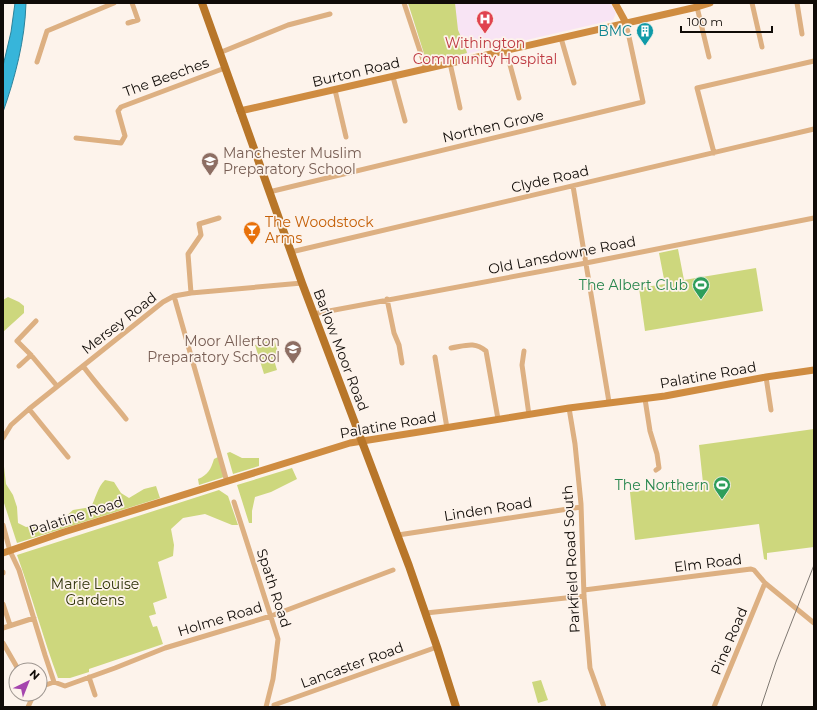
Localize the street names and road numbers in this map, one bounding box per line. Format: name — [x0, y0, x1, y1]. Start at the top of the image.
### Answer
street label: The Beeches — [121, 53, 211, 101]
street label: Burton Road — [310, 53, 402, 91]
street label: Northen Grove — [441, 106, 545, 146]
street label: Clyde Road — [509, 161, 591, 197]
street label: Old Lansdowne Road — [487, 232, 637, 278]
street label: Barlow Moor Road — [309, 286, 373, 414]
street label: Mersey Road — [78, 288, 160, 358]
street label: Palatine Road — [658, 358, 758, 392]
street label: Palatine Road — [338, 408, 438, 442]
street label: Parkfield Road South — [558, 485, 584, 633]
street label: Palatine Road — [27, 492, 125, 540]
street label: Linden Road — [443, 493, 533, 525]
street label: Spath Road — [253, 546, 295, 630]
street label: Elm Road — [673, 550, 743, 576]
street label: Holme Road — [176, 598, 264, 640]
street label: Pine Road — [707, 604, 751, 678]
street label: Lancaster Road — [298, 638, 406, 692]

